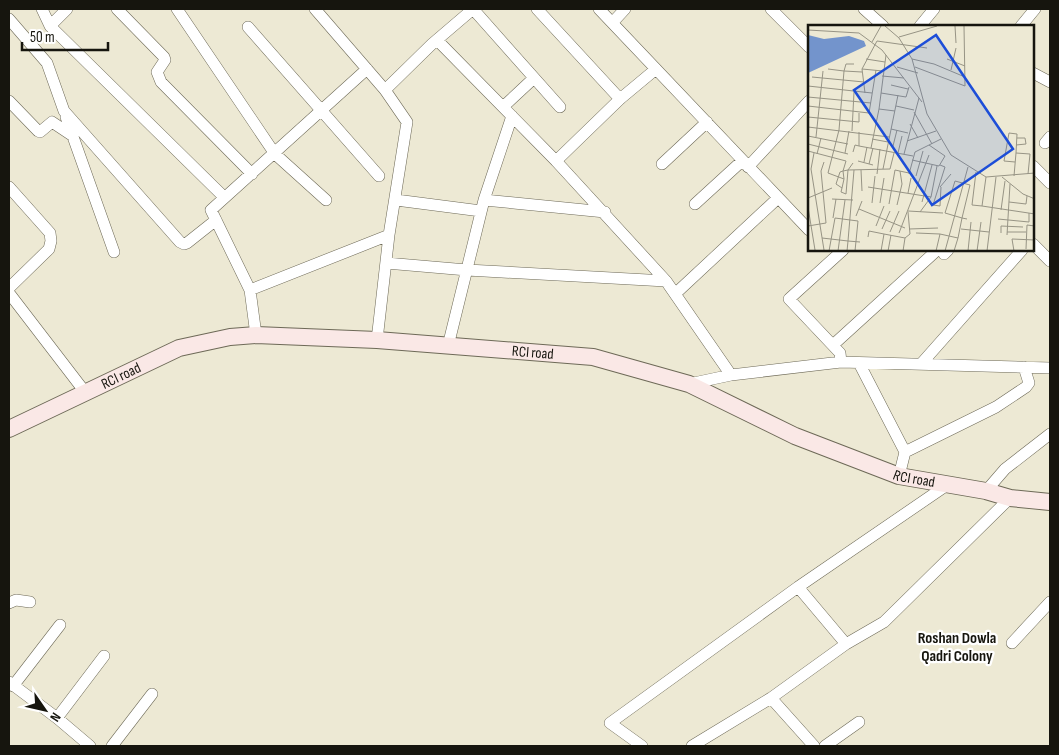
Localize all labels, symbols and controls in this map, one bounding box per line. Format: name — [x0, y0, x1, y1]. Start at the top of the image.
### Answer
scale bar — [22, 20, 109, 52]
inset map — [808, 25, 1034, 251]
text: 50 m — [30, 28, 55, 47]
street label: RCI road — [511, 342, 554, 364]
street label: RCI road — [98, 359, 144, 394]
street label: RCI road — [890, 466, 936, 492]
district label: Roshan Dowla Qadri Colony — [918, 629, 996, 666]
north arrow — [20, 685, 70, 735]
text: N — [46, 709, 65, 725]

